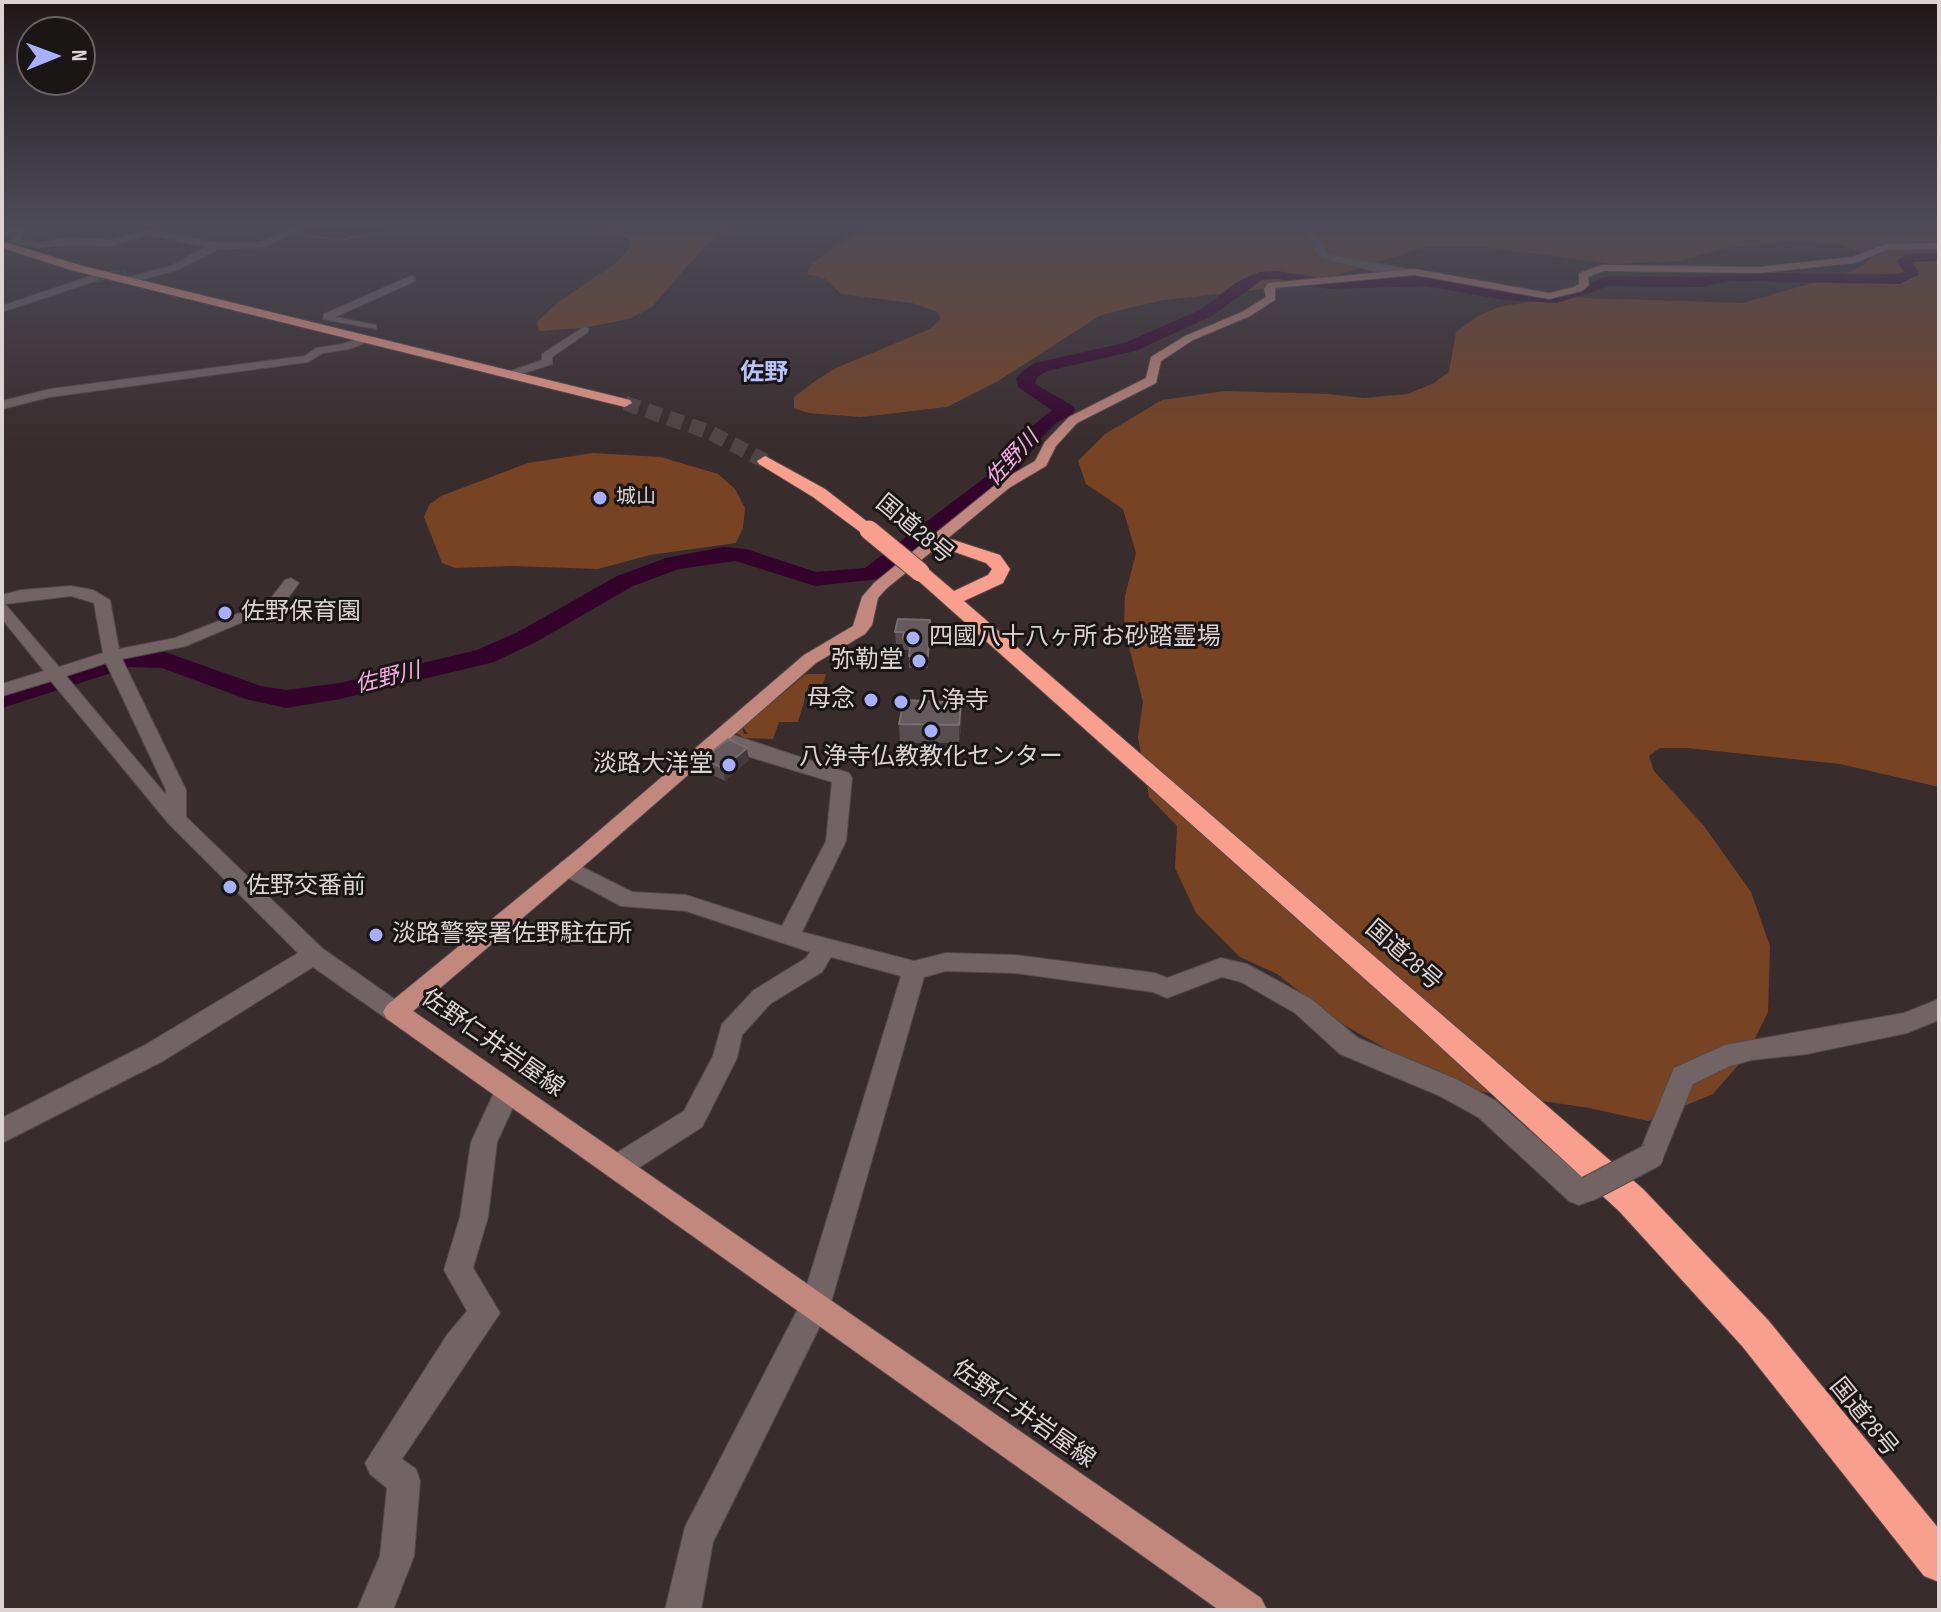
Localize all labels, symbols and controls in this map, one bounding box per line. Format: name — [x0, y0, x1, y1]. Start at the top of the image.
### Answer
north arrow — [16, 16, 96, 96]
text: N — [65, 49, 92, 62]
district label: 佐野 — [740, 360, 788, 388]
water label: 佐野川 — [981, 426, 1045, 492]
place label: 城山 — [616, 486, 656, 510]
marker: 城山 — [591, 489, 609, 507]
street label: 国道28号 — [869, 489, 959, 571]
place label: 佐野保育園 — [241, 599, 361, 627]
marker: 佐野保育園 — [216, 604, 234, 622]
place label: 四國八十八ヶ所 お砂踏霊場 — [929, 624, 1221, 652]
marker: 四國八十八ヶ所 お砂踏霊場 — [904, 629, 922, 647]
place label: 弥勒堂 — [831, 647, 903, 675]
marker: 弥勒堂 — [910, 652, 928, 670]
water label: 佐野川 — [353, 658, 423, 700]
place label: 母念 — [807, 686, 855, 714]
place label: 八浄寺 — [917, 688, 989, 716]
marker: 母念 — [862, 691, 880, 709]
marker: 八浄寺 — [892, 693, 910, 711]
marker: 八浄寺仏教教化センター — [922, 722, 940, 740]
place label: 八浄寺仏教教化センター — [799, 744, 1063, 772]
place label: 淡路大洋堂 — [593, 751, 713, 779]
marker: 淡路大洋堂 — [720, 756, 738, 774]
place label: 佐野交番前 — [246, 873, 366, 901]
marker: 佐野交番前 — [221, 878, 239, 896]
street label: 国道28号 — [1359, 915, 1447, 997]
place label: 淡路警察署佐野駐在所 — [392, 921, 632, 949]
marker: 淡路警察署佐野駐在所 — [367, 926, 385, 944]
street label: 佐野仁井岩屋線 — [415, 984, 569, 1104]
street label: 佐野仁井岩屋線 — [946, 1355, 1100, 1475]
street label: 国道28号 — [1823, 1373, 1903, 1463]

